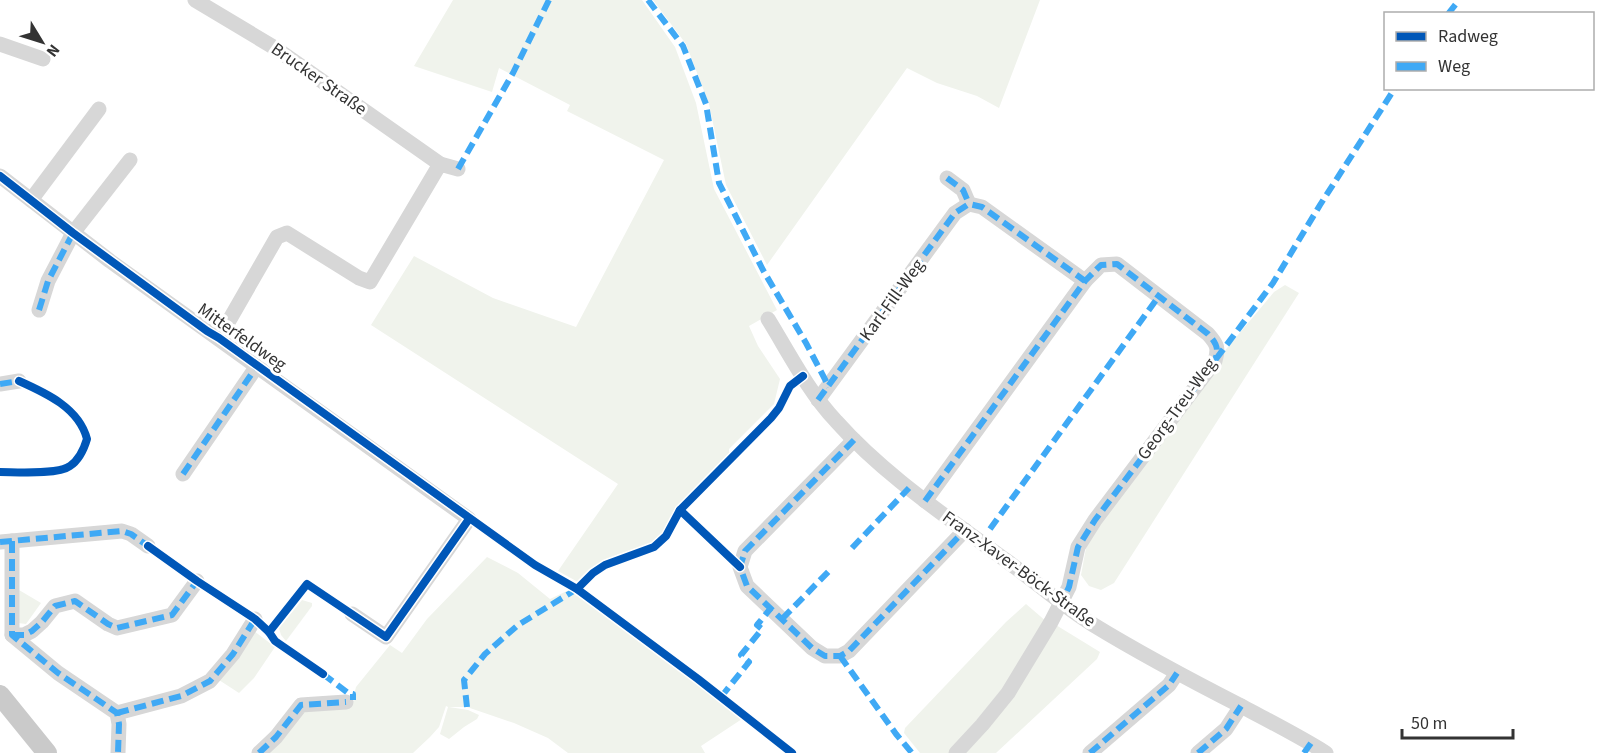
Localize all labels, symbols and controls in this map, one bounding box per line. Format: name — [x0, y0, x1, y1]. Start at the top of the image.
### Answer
north arrow — [12, 12, 72, 72]
legend — [1384, 12, 1594, 90]
text: Radweg — [1438, 24, 1498, 49]
street label: Brucker Straße — [266, 37, 372, 121]
text: N — [41, 40, 65, 62]
text: Weg — [1438, 54, 1470, 79]
street label: Karl-Fill-Weg — [854, 254, 930, 346]
street label: Mitterfeldweg — [192, 297, 292, 377]
street label: Georg-Treu-Weg — [1131, 353, 1223, 465]
street label: Franz-Xaver-Böck-Straße — [937, 505, 1101, 633]
scale bar — [1402, 702, 1513, 740]
text: 50 m — [1411, 711, 1447, 736]

